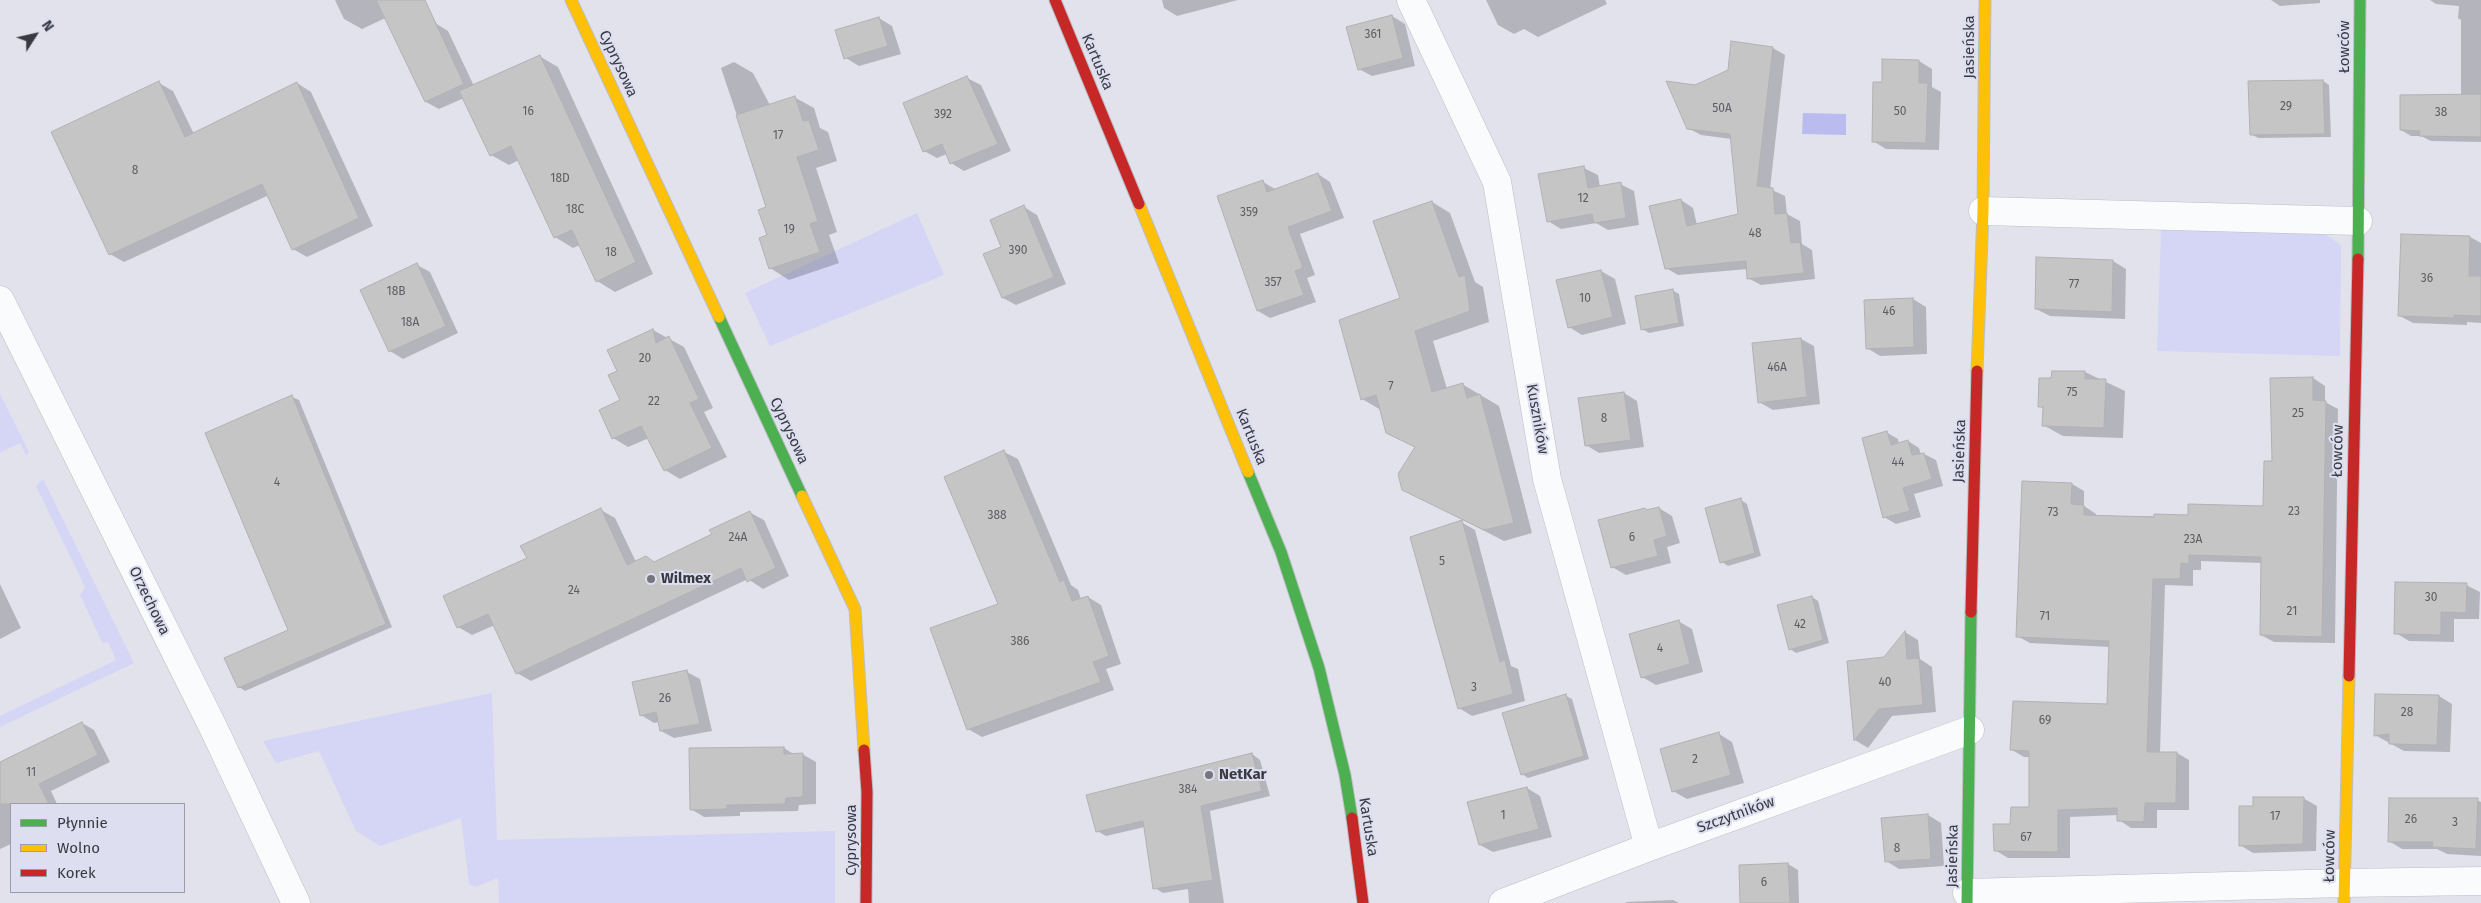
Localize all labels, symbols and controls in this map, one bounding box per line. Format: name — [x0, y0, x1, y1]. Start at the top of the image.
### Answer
north arrow — [10, 10, 60, 60]
street label: Jasieńska — [1961, 15, 1979, 79]
text: N — [38, 17, 57, 35]
street label: Łowców — [2336, 20, 2354, 74]
street label: Cyprysowa — [595, 28, 641, 100]
house number: 361 — [1365, 28, 1381, 42]
street label: Kartuska — [1077, 31, 1117, 93]
house number: 29 — [2280, 100, 2292, 114]
house number: 50A — [1712, 102, 1732, 116]
house number: 16 — [522, 105, 534, 119]
house number: 50 — [1894, 105, 1906, 119]
house number: 38 — [2435, 106, 2447, 120]
house number: 392 — [934, 108, 952, 122]
house number: 17 — [773, 129, 783, 143]
house number: 8 — [132, 164, 138, 178]
house number: 18D — [550, 172, 570, 186]
house number: 12 — [1577, 192, 1589, 206]
house number: 18C — [566, 203, 584, 217]
house number: 359 — [1240, 206, 1258, 220]
house number: 19 — [783, 223, 795, 237]
house number: 48 — [1749, 227, 1761, 241]
house number: 390 — [1009, 244, 1027, 258]
house number: 18 — [605, 246, 617, 260]
house number: 36 — [2421, 272, 2433, 286]
house number: 357 — [1264, 276, 1282, 290]
house number: 77 — [2069, 278, 2079, 292]
house number: 18B — [386, 285, 406, 299]
house number: 10 — [1579, 292, 1591, 306]
house number: 46 — [1883, 305, 1895, 319]
house number: 18A — [401, 316, 419, 330]
house number: 20 — [639, 352, 651, 366]
house number: 46A — [1767, 361, 1787, 375]
house number: 7 — [1388, 380, 1394, 394]
street label: Kuszników — [1522, 382, 1552, 456]
house number: 75 — [2066, 386, 2078, 400]
house number: 22 — [648, 395, 660, 409]
street label: Cyprysowa — [766, 395, 812, 467]
street label: Kartuska — [1232, 406, 1270, 468]
house number: 25 — [2292, 407, 2304, 421]
house number: 8 — [1601, 412, 1607, 426]
street label: Jasieńska — [1950, 419, 1970, 483]
street label: Łowców — [2329, 424, 2347, 478]
house number: 44 — [1892, 456, 1904, 470]
house number: 4 — [274, 476, 280, 490]
house number: 23 — [2288, 505, 2300, 519]
house number: 73 — [2047, 506, 2059, 520]
house number: 388 — [987, 509, 1007, 523]
house number: 24A — [729, 531, 747, 545]
house number: 6 — [1629, 531, 1635, 545]
house number: 23A — [2184, 533, 2202, 547]
house number: 5 — [1439, 555, 1445, 569]
street label: Orzechowa — [125, 564, 173, 638]
place label: Wilmex — [661, 570, 711, 588]
marker: Wilmex — [645, 573, 657, 585]
house number: 24 — [568, 584, 580, 598]
house number: 30 — [2425, 591, 2437, 605]
house number: 21 — [2287, 605, 2297, 619]
house number: 71 — [2040, 610, 2050, 624]
house number: 42 — [1794, 618, 1806, 632]
house number: 386 — [1011, 635, 1029, 649]
house number: 4 — [1657, 642, 1663, 656]
house number: 40 — [1878, 676, 1892, 690]
house number: 3 — [1471, 681, 1477, 695]
house number: 26 — [659, 692, 671, 706]
house number: 28 — [2401, 706, 2413, 720]
house number: 69 — [2039, 714, 2051, 728]
house number: 2 — [1692, 753, 1698, 767]
house number: 11 — [26, 766, 36, 780]
place label: NetKar — [1219, 766, 1267, 784]
marker: NetKar — [1203, 769, 1215, 781]
house number: 384 — [1179, 783, 1197, 797]
street label: Szczytników — [1695, 793, 1777, 837]
street label: Kartuska — [1354, 796, 1382, 858]
legend — [10, 803, 185, 893]
street label: Cyprysowa — [843, 804, 861, 876]
house number: 1 — [1500, 809, 1506, 823]
house number: 17 — [2270, 810, 2280, 824]
house number: 26 — [2405, 813, 2417, 827]
text: Płynnie — [57, 814, 108, 832]
house number: 3 — [2452, 816, 2458, 830]
street label: Jasieńska — [1943, 824, 1963, 888]
street label: Łowców — [2321, 829, 2339, 883]
house number: 67 — [2020, 831, 2032, 845]
text: Wolno — [57, 839, 100, 857]
house number: 8 — [1894, 842, 1900, 856]
text: Korek — [57, 864, 96, 882]
house number: 6 — [1761, 876, 1767, 890]

